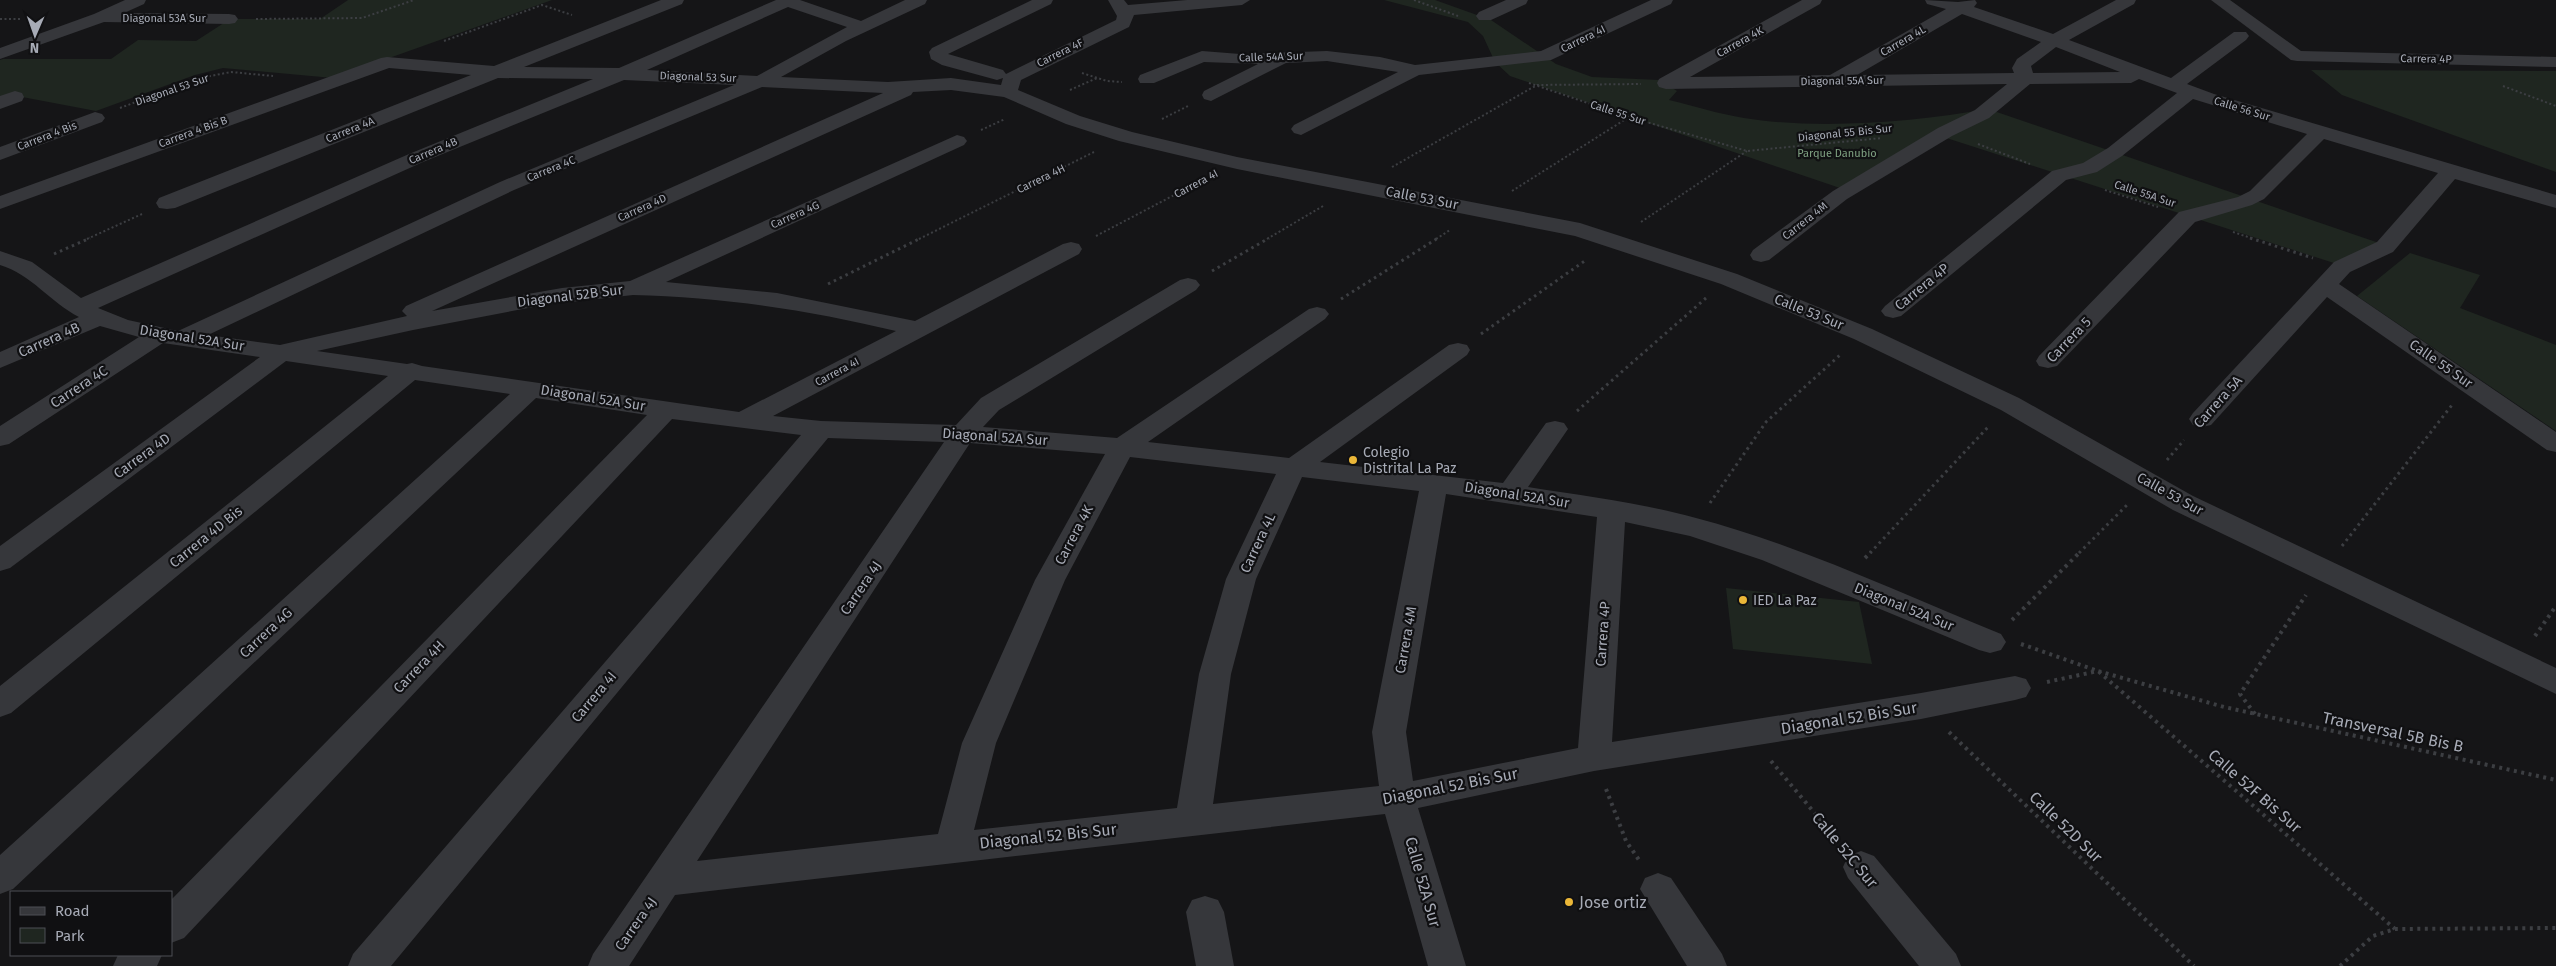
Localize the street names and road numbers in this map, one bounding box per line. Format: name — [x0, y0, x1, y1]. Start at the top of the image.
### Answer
street label: Diagonal 53A Sur — [122, 12, 206, 25]
street label: Carrera 4I — [1559, 23, 1607, 55]
street label: Carrera 4L — [1878, 23, 1928, 59]
street label: Carrera 4K — [1714, 24, 1766, 60]
street label: Carrera 4F — [1035, 36, 1086, 70]
street label: Calle 54A Sur — [1239, 49, 1304, 65]
street label: Carrera 4P — [2400, 52, 2452, 66]
street label: Diagonal 53 Sur — [659, 69, 737, 85]
street label: Diagonal 53 Sur — [133, 71, 211, 109]
street label: Diagonal 55A Sur — [1800, 74, 1885, 88]
street label: Calle 56 Sur — [2212, 94, 2272, 124]
street label: Calle 55 Sur — [1589, 98, 1648, 128]
street label: Carrera 4 Bis B — [157, 113, 229, 150]
street label: Carrera 4A — [324, 114, 377, 146]
street label: Carrera 4 Bis — [15, 119, 79, 153]
street label: Diagonal 55 Bis Sur — [1797, 121, 1894, 144]
street label: Carrera 4B — [407, 135, 460, 167]
street label: Carrera 4C — [525, 153, 577, 185]
street label: Carrera 4H — [1015, 162, 1067, 196]
street label: Carrera 4I — [1172, 167, 1220, 201]
street label: Calle 55A Sur — [2113, 178, 2178, 210]
street label: Calle 53 Sur — [1384, 183, 1460, 213]
street label: Carrera 4D — [616, 192, 668, 224]
street label: Carrera 4G — [769, 199, 821, 231]
street label: Carrera 4M — [1780, 199, 1830, 243]
street label: Carrera 4P — [1891, 260, 1953, 314]
street label: Diagonal 52B Sur — [516, 281, 624, 311]
street label: Calle 53 Sur — [1772, 290, 1847, 334]
street label: Carrera 5 — [2043, 314, 2095, 366]
street label: Carrera 4B — [16, 319, 82, 361]
street label: Diagonal 52A Sur — [138, 321, 246, 355]
street label: Calle 55 Sur — [2406, 336, 2476, 392]
street label: Carrera 4I — [813, 355, 861, 389]
street label: Carrera 4C — [47, 362, 111, 412]
street label: Carrera 5A — [2190, 372, 2246, 432]
street label: Diagonal 52A Sur — [539, 381, 647, 415]
street label: Diagonal 52A Sur — [942, 425, 1049, 449]
street label: Carrera 4D — [110, 430, 174, 482]
street label: Calle 53 Sur — [2134, 469, 2207, 520]
street label: Diagonal 52A Sur — [1463, 478, 1571, 512]
street label: Carrera 4D Bis — [166, 502, 246, 572]
street label: Carrera 4K — [1051, 502, 1097, 568]
street label: Carrera 4L — [1237, 510, 1279, 576]
street label: Carrera 4J — [837, 558, 885, 618]
street label: Diagonal 52A Sur — [1852, 579, 1957, 635]
street label: Carrera 4P — [1592, 601, 1614, 667]
street label: Carrera 4G — [236, 604, 296, 662]
street label: Carrera 4M — [1392, 605, 1420, 675]
street label: Carrera 4H — [390, 637, 448, 697]
street label: Carrera 4I — [568, 668, 620, 726]
street label: Diagonal 52 Bis Sur — [1779, 698, 1919, 738]
street label: Transversal 5B Bis B — [2321, 708, 2465, 756]
street label: Calle 52F Bis Sur — [2204, 745, 2306, 837]
street label: Diagonal 52 Bis Sur — [1381, 763, 1520, 808]
street label: Calle 52D Sur — [2026, 787, 2107, 867]
street label: Calle 52C Sur — [1808, 808, 1883, 892]
street label: Diagonal 52 Bis Sur — [979, 819, 1118, 853]
street label: Calle 52A Sur — [1401, 835, 1445, 930]
street label: Carrera 4J — [611, 894, 661, 954]

